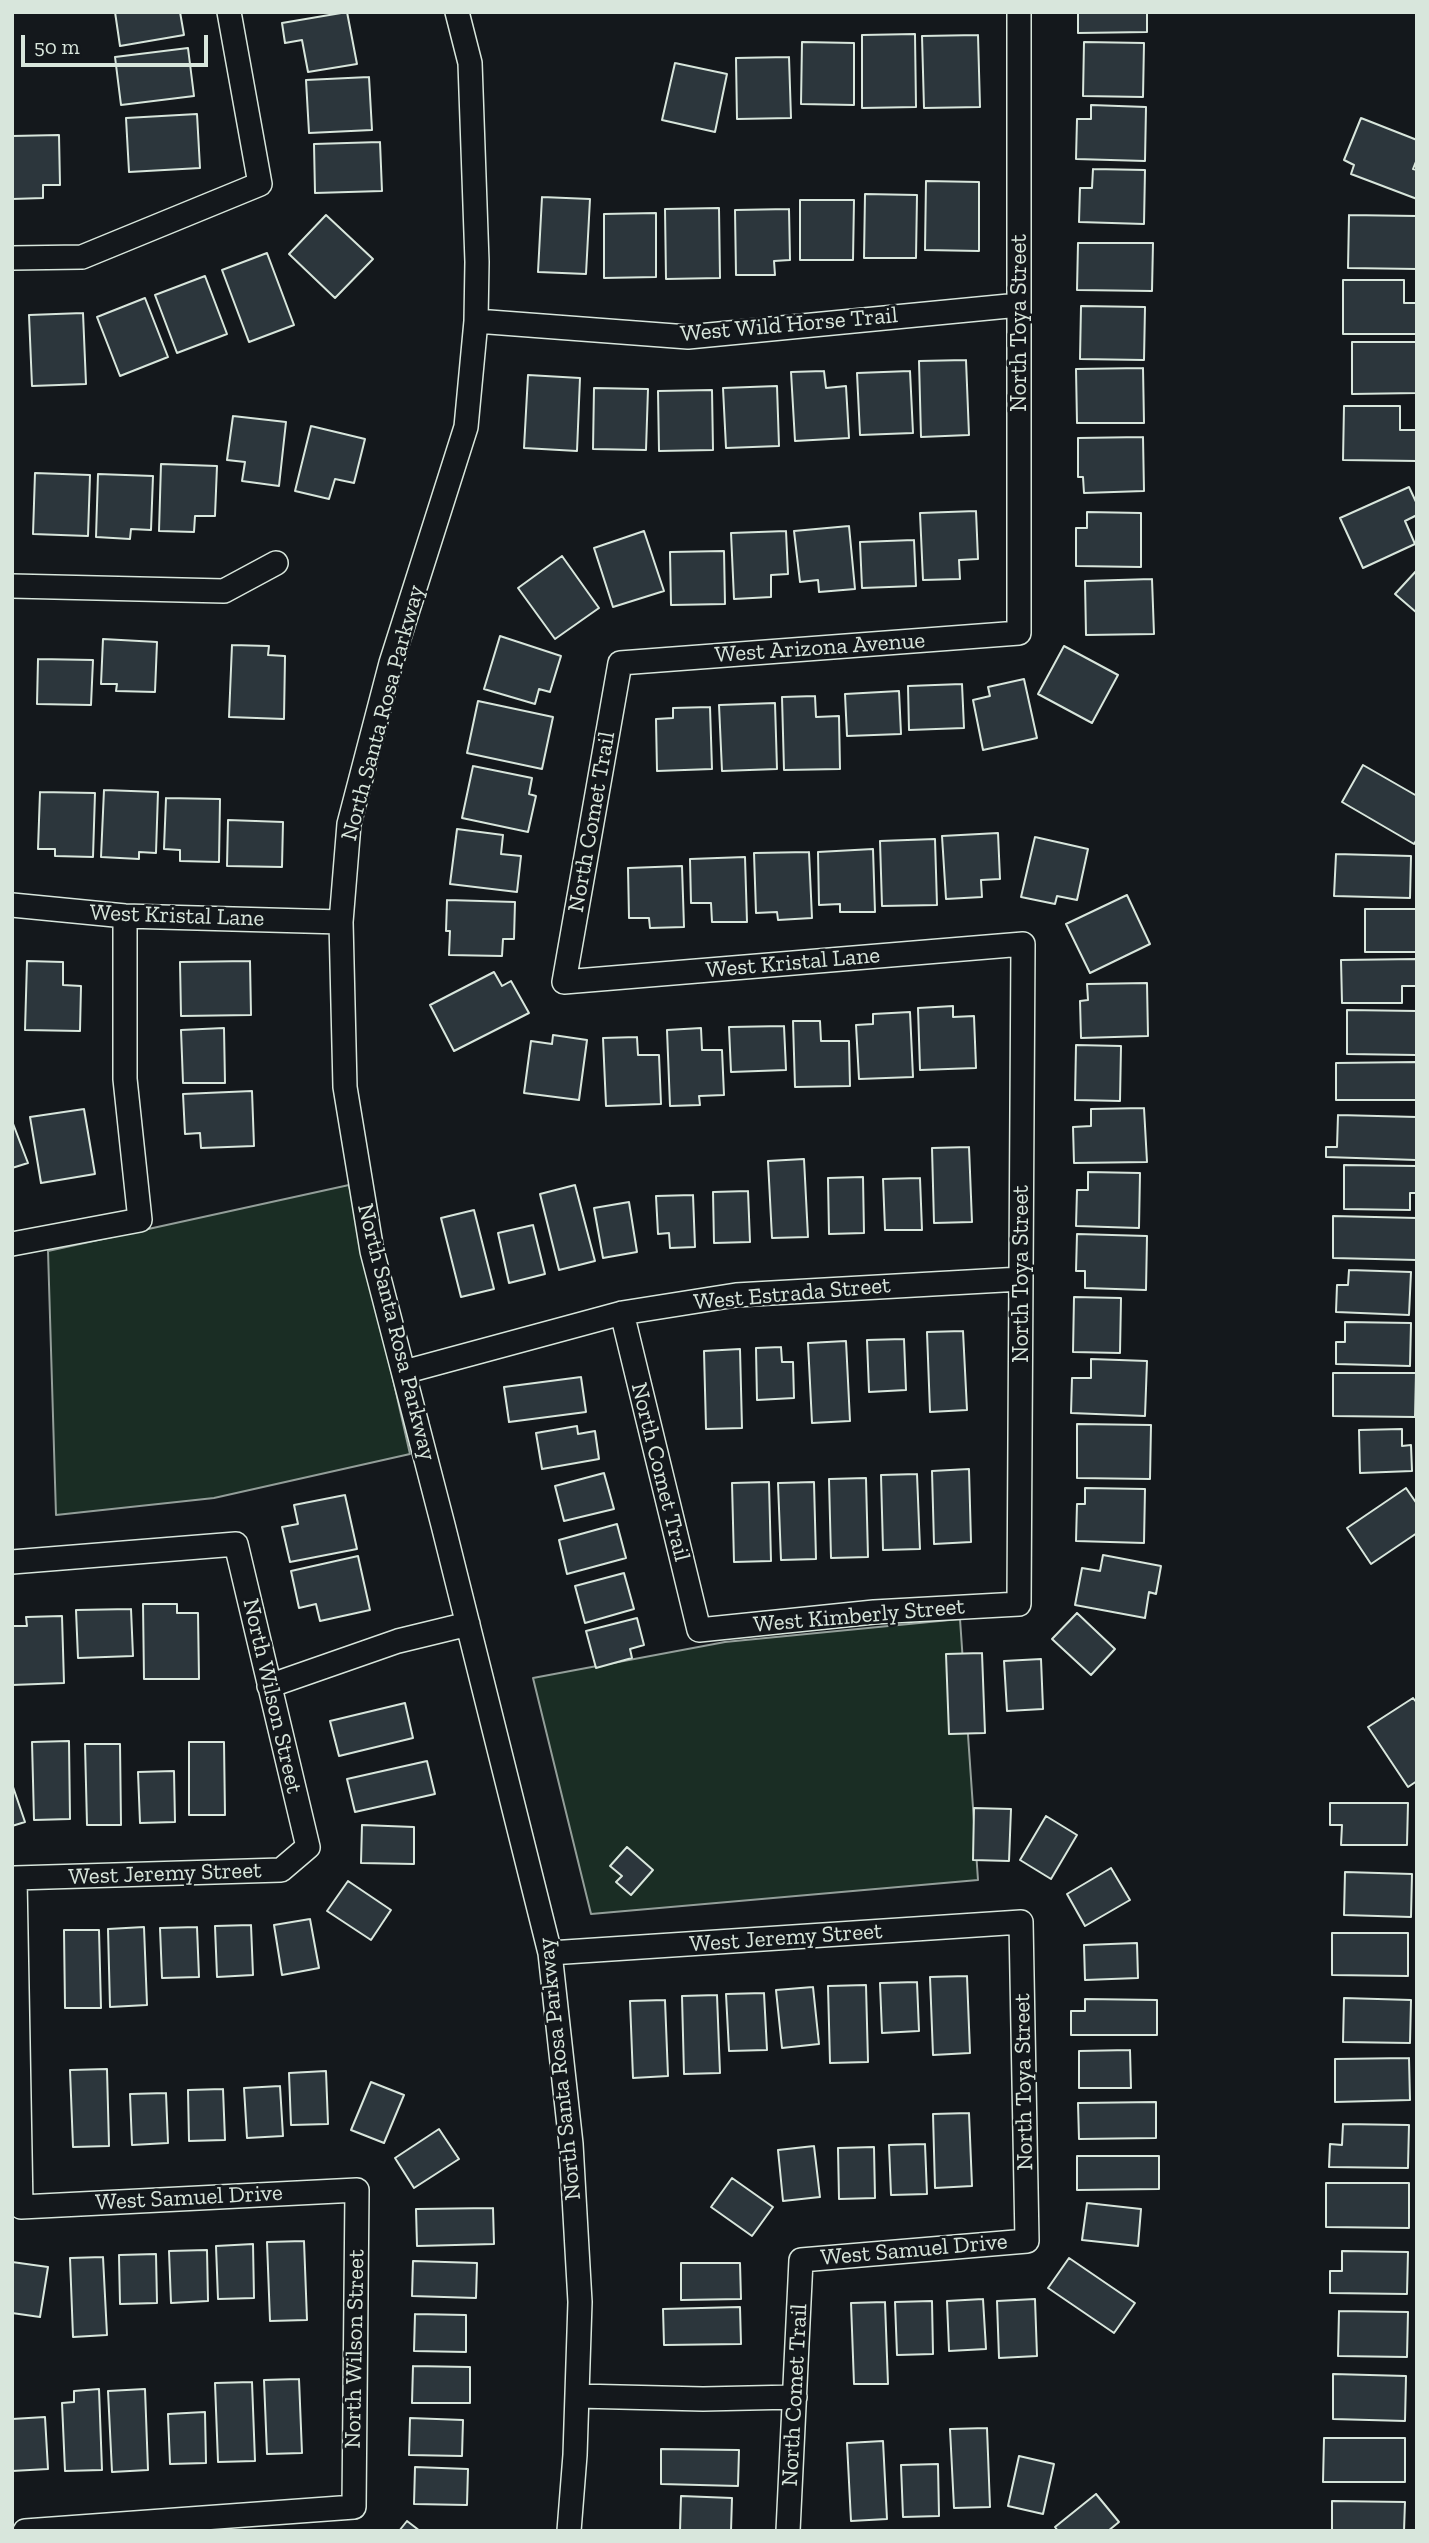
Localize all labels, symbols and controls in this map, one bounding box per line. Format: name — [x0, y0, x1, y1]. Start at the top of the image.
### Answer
scale bar — [24, 21, 212, 65]
text: 50 m — [34, 34, 80, 59]
street label: North Toya Street — [1005, 234, 1033, 412]
street label: West Wild Horse Trail — [679, 302, 899, 348]
street label: North Santa Rosa Parkway — [336, 582, 430, 844]
street label: West Arizona Avenue — [714, 627, 926, 669]
street label: North Comet Trail — [563, 730, 621, 914]
street label: West Kristal Lane — [89, 899, 265, 933]
street label: West Kristal Lane — [705, 942, 881, 984]
street label: North Toya Street — [1007, 1185, 1035, 1363]
street label: North Santa Rosa Parkway — [351, 1201, 441, 1463]
street label: West Estrada Street — [692, 1272, 892, 1316]
street label: North Comet Trail — [624, 1380, 696, 1564]
street label: West Kimberly Street — [752, 1593, 966, 1639]
street label: North Wilson Street — [236, 1596, 308, 1796]
street label: West Jeremy Street — [68, 1857, 262, 1891]
street label: West Jeremy Street — [689, 1917, 883, 1959]
street label: North Santa Rosa Parkway — [532, 1936, 588, 2202]
street label: North Toya Street — [1009, 1993, 1039, 2171]
street label: West Samuel Drive — [95, 2179, 283, 2217]
street label: West Samuel Drive — [819, 2228, 1009, 2272]
street label: North Wilson Street — [339, 2249, 371, 2449]
street label: North Comet Trail — [776, 2303, 814, 2487]

